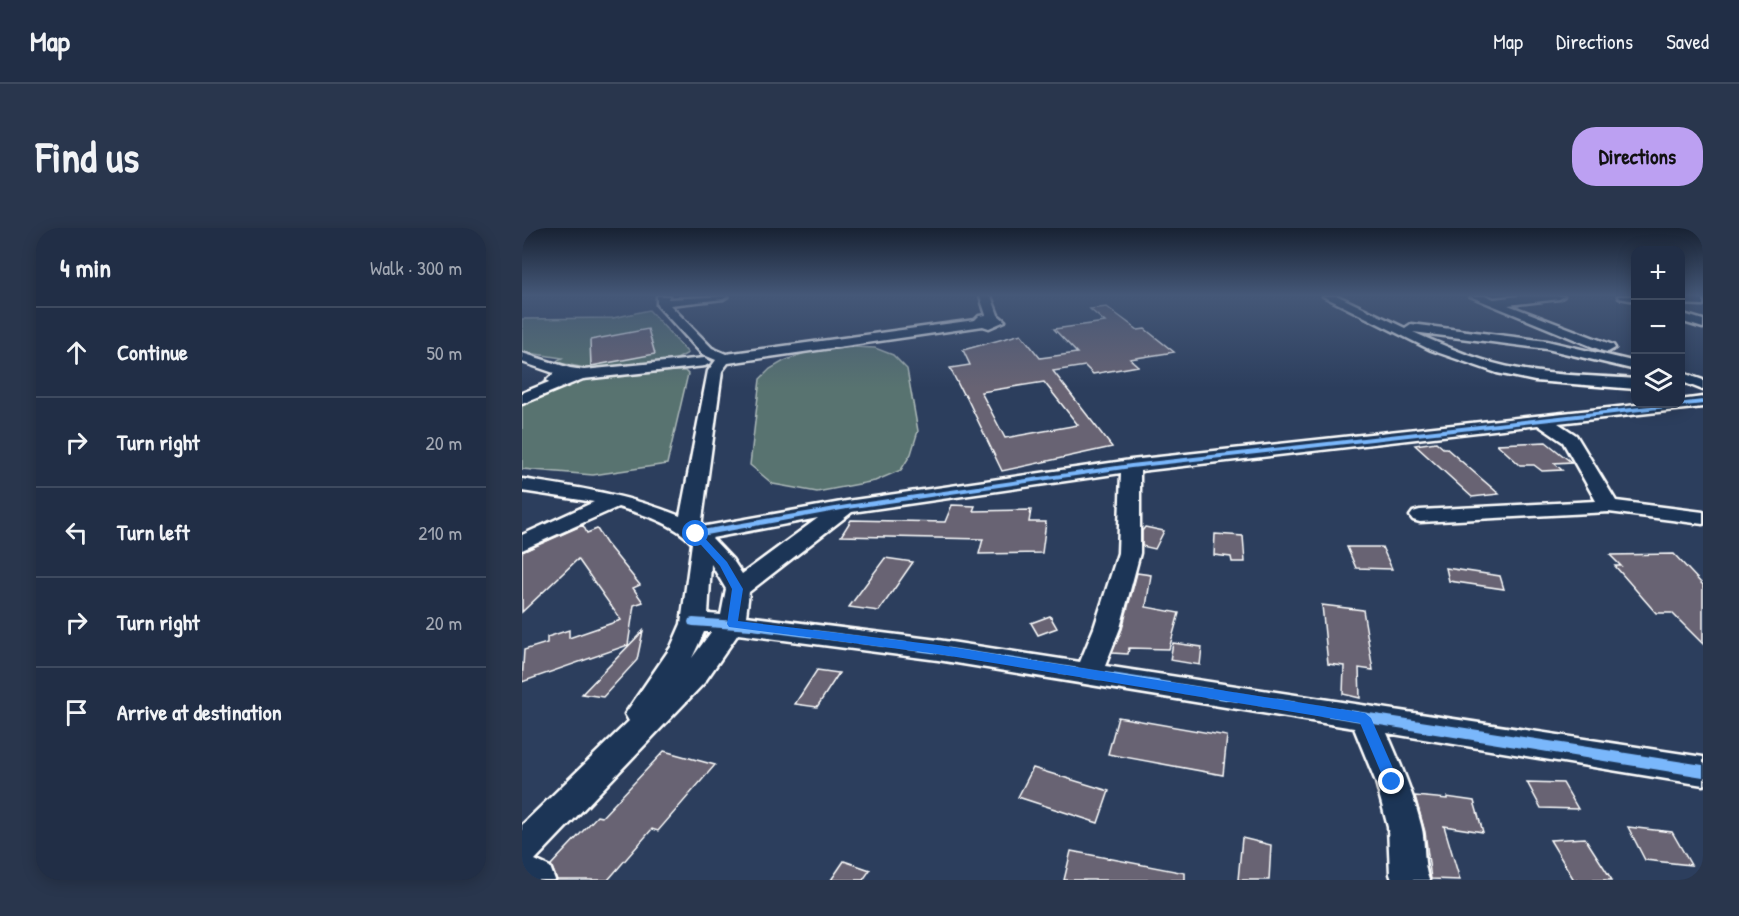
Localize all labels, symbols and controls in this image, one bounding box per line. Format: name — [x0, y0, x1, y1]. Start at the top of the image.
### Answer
text: Map — [30, 22, 70, 60]
text: Map — [1493, 27, 1523, 56]
text: Directions — [1556, 27, 1633, 56]
text: Saved — [1666, 27, 1709, 56]
button: Directions — [1572, 127, 1703, 186]
text: Find us — [36, 128, 139, 185]
map controls — [1631, 246, 1685, 408]
button: + — [1631, 246, 1685, 300]
text: 4 min — [60, 250, 111, 285]
text: Walk · 300 m — [370, 254, 462, 281]
button: − — [1631, 300, 1685, 354]
icon: ahead — [60, 336, 93, 369]
text: Continue — [117, 337, 188, 367]
text: 50 m — [426, 339, 462, 366]
button: layers — [1631, 354, 1685, 408]
icon: right — [60, 426, 93, 459]
text: Turn right — [117, 427, 200, 457]
text: 20 m — [425, 429, 462, 456]
icon: left — [60, 516, 93, 549]
text: Turn left — [117, 517, 190, 547]
text: 210 m — [418, 519, 462, 546]
route start — [682, 520, 708, 546]
icon: right — [60, 606, 93, 639]
text: Turn right — [117, 607, 200, 637]
text: 20 m — [425, 609, 462, 636]
icon: arrive — [60, 696, 93, 729]
text: Arrive at destination — [117, 697, 282, 727]
route end — [1378, 768, 1404, 794]

